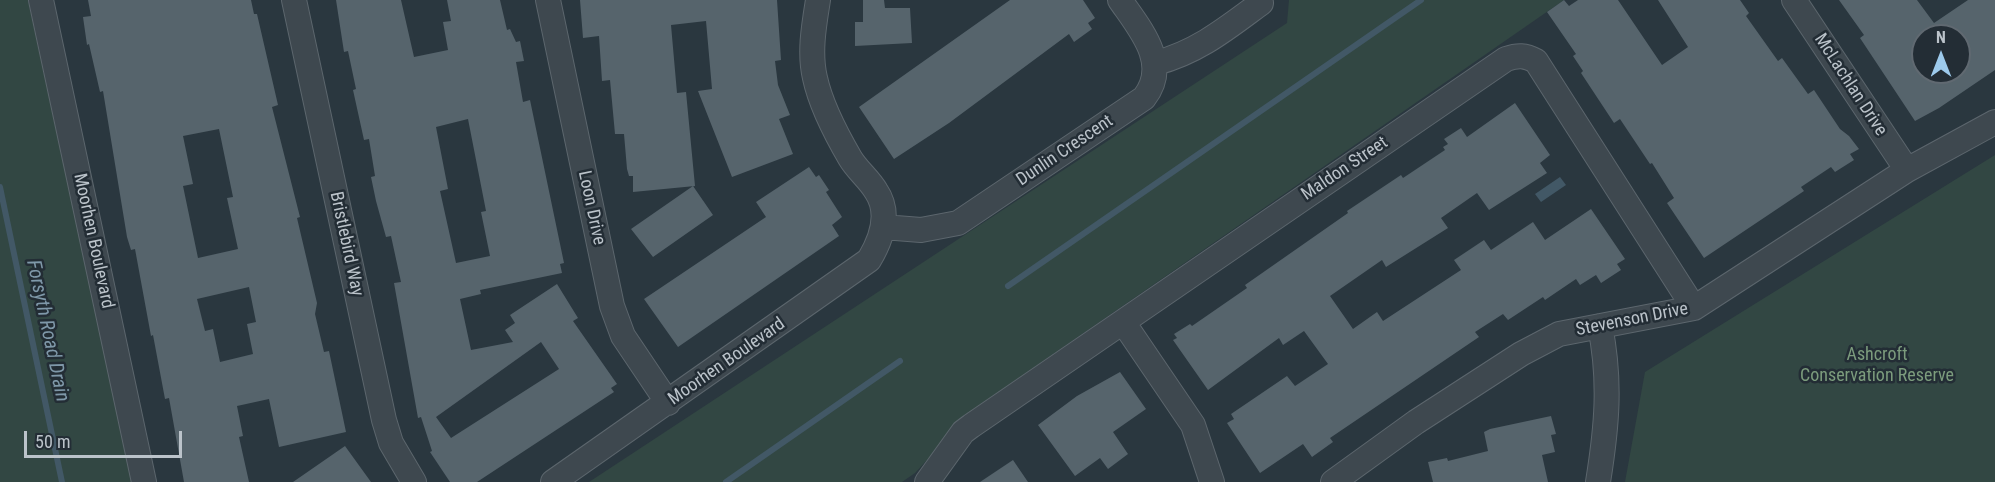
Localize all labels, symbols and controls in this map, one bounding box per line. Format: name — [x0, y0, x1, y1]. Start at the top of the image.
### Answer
north arrow — [1911, 24, 1971, 84]
text: N — [1936, 28, 1946, 47]
street label: McLachlan Drive — [1809, 30, 1891, 140]
street label: Dunlin Crescent — [1013, 111, 1117, 191]
street label: Maldon Street — [1298, 132, 1392, 206]
street label: Loon Drive — [573, 169, 609, 247]
street label: Moorhen Boulevard — [68, 171, 118, 311]
street label: Bristlebird Way — [324, 190, 368, 298]
water label: Forsyth Road Drain — [20, 258, 74, 404]
street label: Stevenson Drive — [1574, 299, 1690, 341]
street label: Moorhen Boulevard — [664, 314, 790, 410]
park label: Ashcroft Conservation Reserve — [1800, 344, 1954, 386]
scale bar — [27, 419, 184, 457]
text: 50 m — [35, 431, 70, 452]

